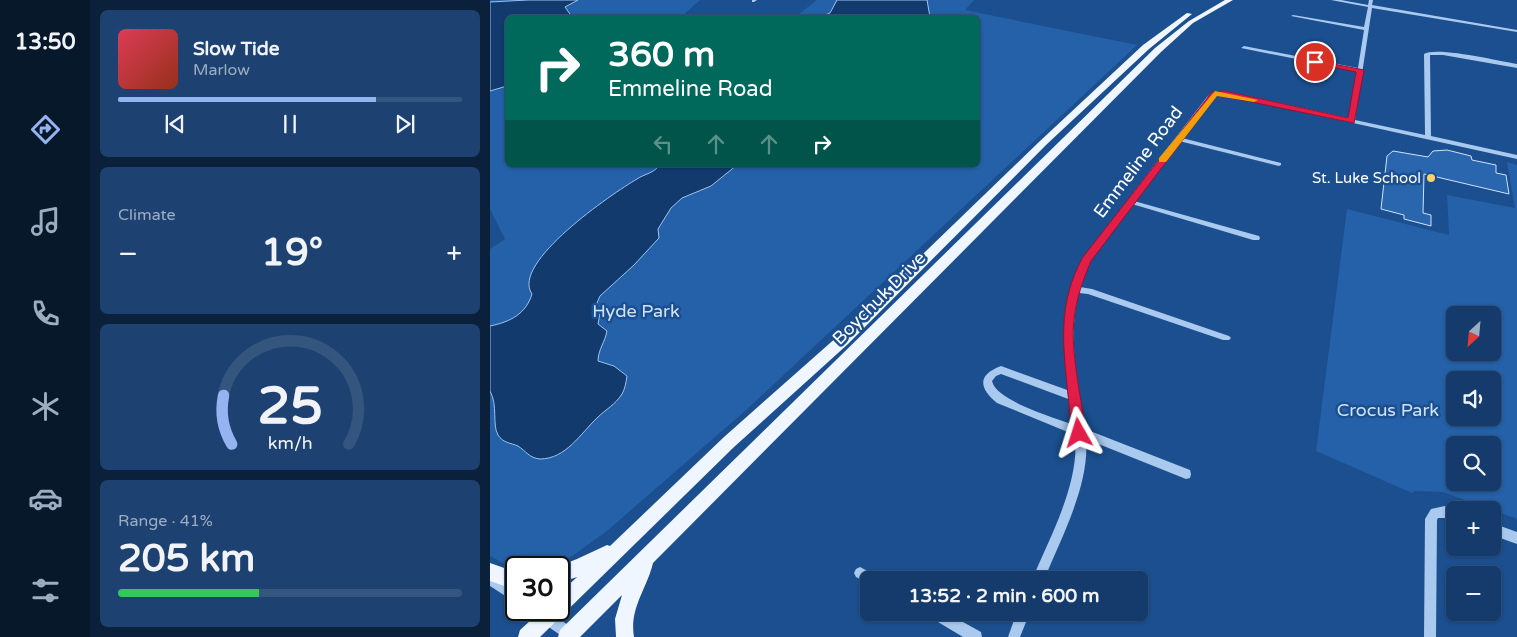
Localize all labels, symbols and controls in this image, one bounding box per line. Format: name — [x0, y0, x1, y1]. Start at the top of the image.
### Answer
text: 13:50 — [15, 29, 75, 55]
text: 360 m — [608, 34, 715, 76]
icon: right — [525, 35, 590, 100]
text: Slow Tide — [193, 38, 280, 60]
pin — [1294, 41, 1336, 83]
icon: arrive — [1301, 48, 1329, 76]
text: Marlow — [193, 60, 250, 80]
text: Emmeline Road — [608, 76, 773, 102]
street label: Emmeline Road — [1089, 102, 1187, 222]
icon: previous — [161, 110, 189, 138]
icon: pause — [276, 110, 304, 138]
icon: next — [391, 110, 419, 138]
icon: directions — [28, 112, 63, 147]
icon: left — [649, 130, 677, 158]
icon: ahead — [702, 130, 730, 158]
icon: ahead — [755, 130, 783, 158]
icon: right — [808, 130, 836, 158]
place label: St. Luke School — [1312, 169, 1421, 187]
marker: St. Luke School — [1425, 172, 1437, 184]
icon: music — [28, 204, 63, 239]
text: Climate — [118, 205, 176, 225]
text: 19° — [261, 230, 323, 276]
text: − — [118, 237, 138, 271]
text: + — [446, 237, 462, 271]
street label: Boychuk Drive — [828, 247, 930, 349]
icon: phone — [28, 296, 63, 331]
park label: Hyde Park — [592, 300, 680, 322]
north arrow — [1446, 306, 1501, 361]
map controls — [1446, 306, 1501, 621]
button: sound — [1446, 371, 1501, 426]
text: 25 — [257, 375, 323, 438]
icon: climate — [28, 389, 63, 424]
park label: Crocus Park — [1337, 399, 1439, 421]
position arrow — [1052, 406, 1104, 458]
text: km/h — [268, 433, 312, 454]
button: search — [1446, 436, 1501, 491]
icon: car — [28, 481, 63, 516]
button: + — [1446, 501, 1501, 556]
text: Range · 41% — [118, 511, 213, 531]
text: 205 km — [118, 536, 255, 582]
speed limit sign: 30 — [505, 556, 570, 621]
button: − — [1446, 566, 1501, 621]
icon: filters — [28, 573, 63, 608]
text: 13:52 · 2 min · 600 m — [908, 585, 1100, 607]

